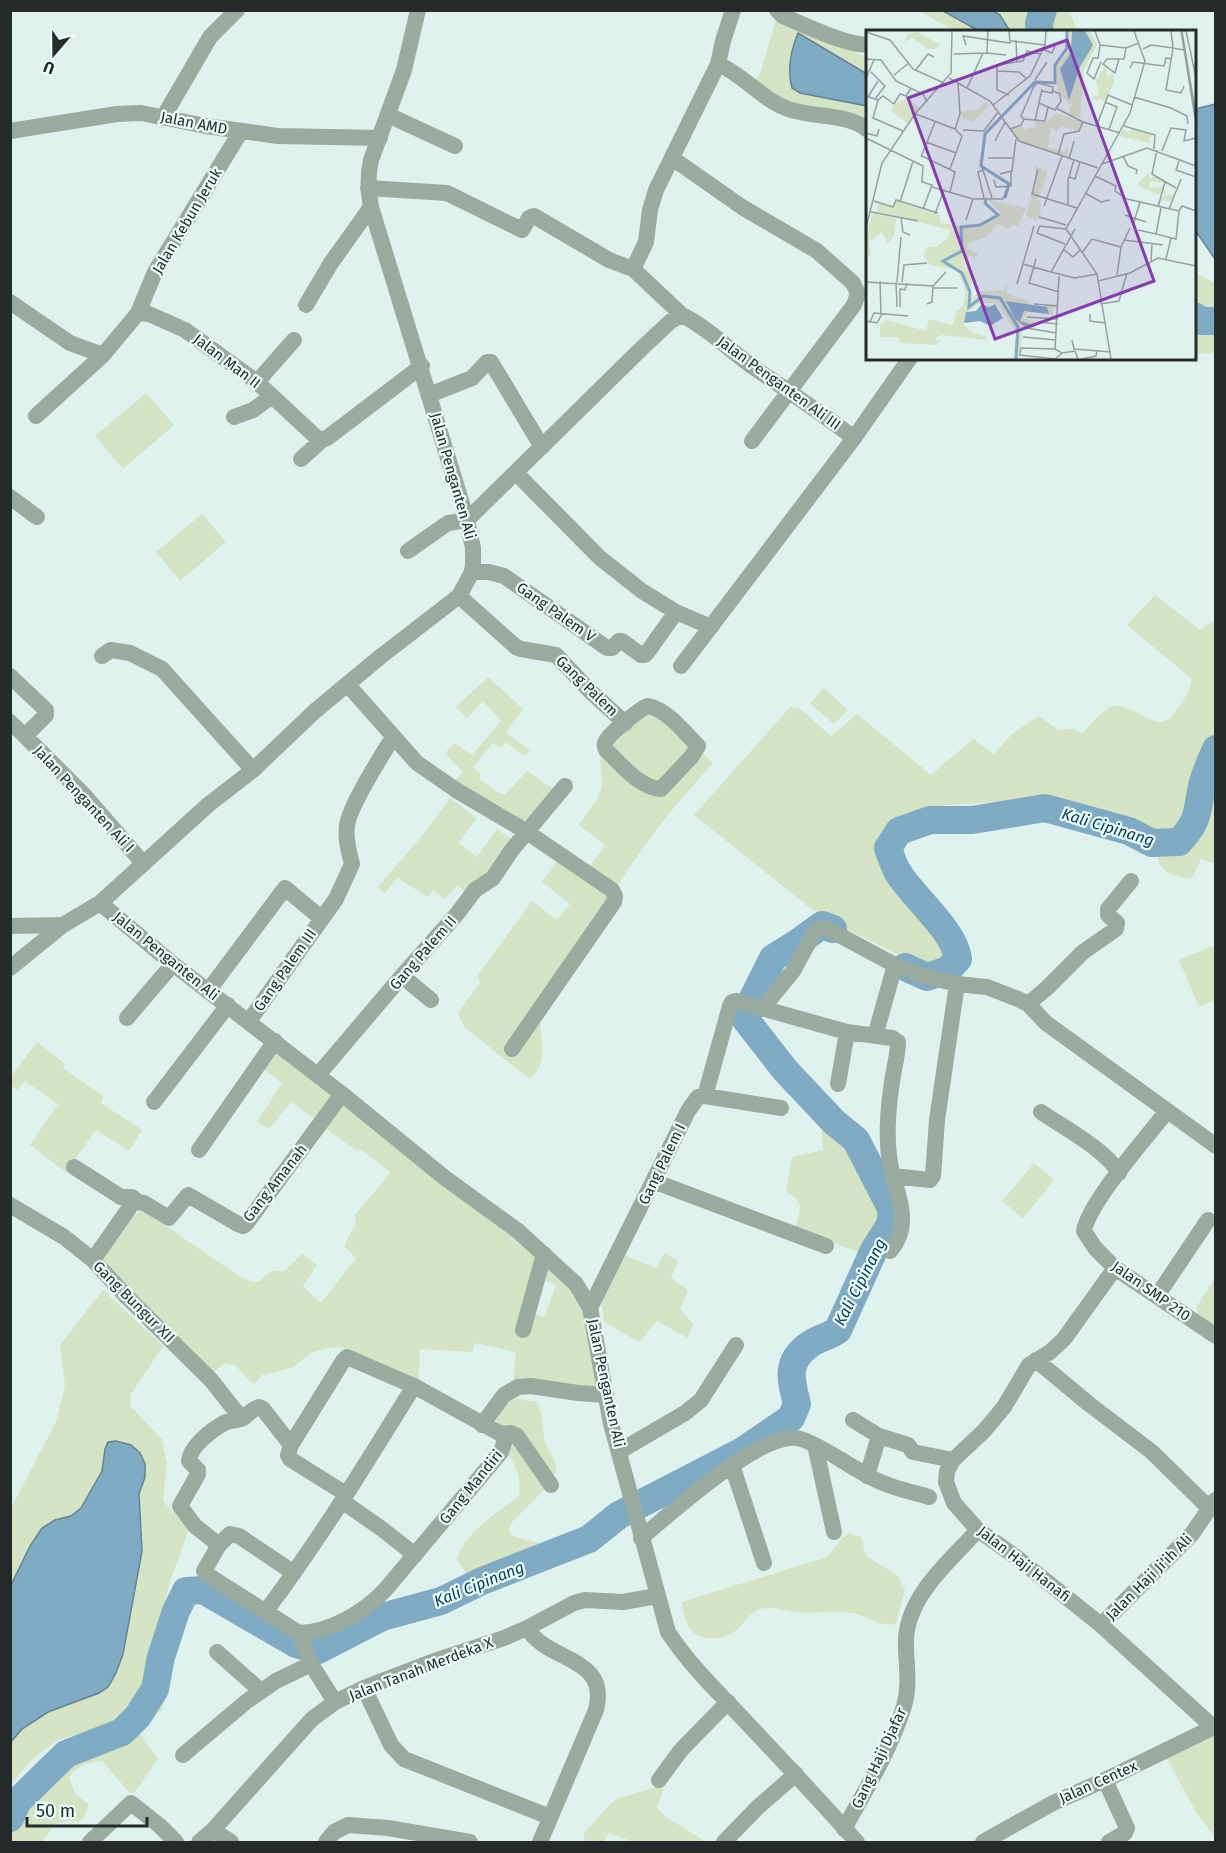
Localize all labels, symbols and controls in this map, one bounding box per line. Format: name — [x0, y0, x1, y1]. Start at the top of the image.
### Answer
north arrow — [24, 24, 84, 84]
inset map — [866, 30, 1196, 360]
text: U — [41, 57, 57, 78]
street label: Jalan AMD — [159, 108, 229, 138]
street label: Jalan Kebun Jeruk — [148, 165, 226, 277]
street label: Jalan Man II — [190, 330, 264, 392]
street label: Jalan Penganten Ali III — [714, 332, 844, 434]
street label: Jalan Penganten Ali — [426, 411, 480, 541]
street label: Gang Palem V — [513, 578, 599, 646]
street label: Gang Palem — [552, 652, 622, 720]
street label: Jalan Penganten Ali I — [30, 742, 138, 856]
water label: Kali Cipinang — [1060, 804, 1156, 850]
street label: Jalan Penganten Ali — [109, 908, 223, 1004]
street label: Gang Palem II — [386, 912, 460, 994]
street label: Gang Palem III — [250, 925, 320, 1015]
street label: Gang Palem I — [635, 1121, 689, 1207]
street label: Gang Amanah — [239, 1141, 311, 1225]
water label: Kali Cipinang — [830, 1235, 890, 1329]
street label: Gang Bungur XII — [89, 1257, 179, 1347]
street label: Jalan SMP 210 — [1108, 1257, 1194, 1325]
street label: Jalan Penganten Ali — [584, 1317, 628, 1449]
street label: Gang Mandiri — [436, 1446, 506, 1528]
street label: Jalan Haji Hanafi — [974, 1522, 1074, 1606]
street label: Jalan Haji Ji'ih Ali — [1102, 1530, 1196, 1624]
water label: Kali Cipinang — [431, 1557, 527, 1611]
street label: Jalan Tanah Merdeka X — [346, 1633, 496, 1705]
street label: Gang Haji Djafar — [848, 1704, 910, 1811]
street label: Jalan Centex — [1056, 1757, 1140, 1807]
scale bar — [27, 1790, 147, 1828]
text: 50 m — [36, 1800, 75, 1822]

